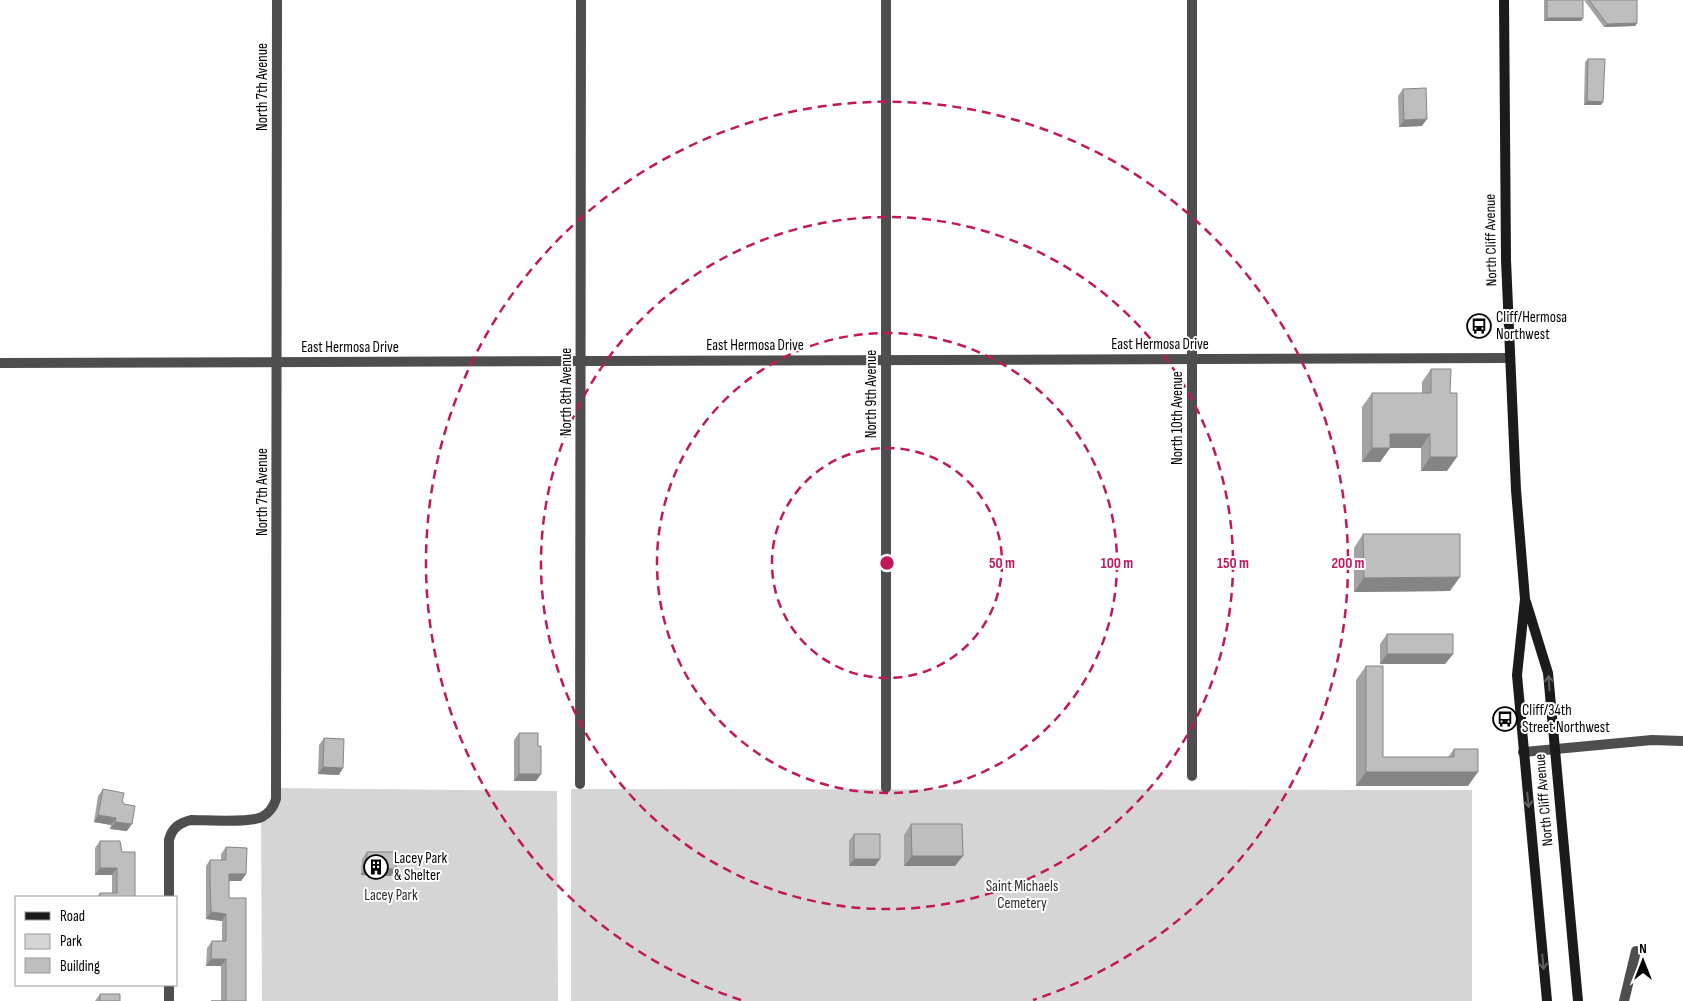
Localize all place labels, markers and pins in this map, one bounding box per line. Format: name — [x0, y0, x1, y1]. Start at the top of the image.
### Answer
place label: Cliff/Hermosa Northwest — [1496, 308, 1567, 344]
bus stop icon: Cliff/Hermosa Northwest — [1466, 313, 1492, 339]
centre of rings — [878, 554, 896, 572]
place label: Cliff/34th Street Northwest — [1522, 701, 1610, 737]
bus stop icon: Cliff/34th Street Northwest — [1492, 706, 1518, 732]
place label: Lacey Park & Shelter — [394, 849, 448, 885]
building icon: Lacey Park & Shelter — [363, 854, 389, 880]

